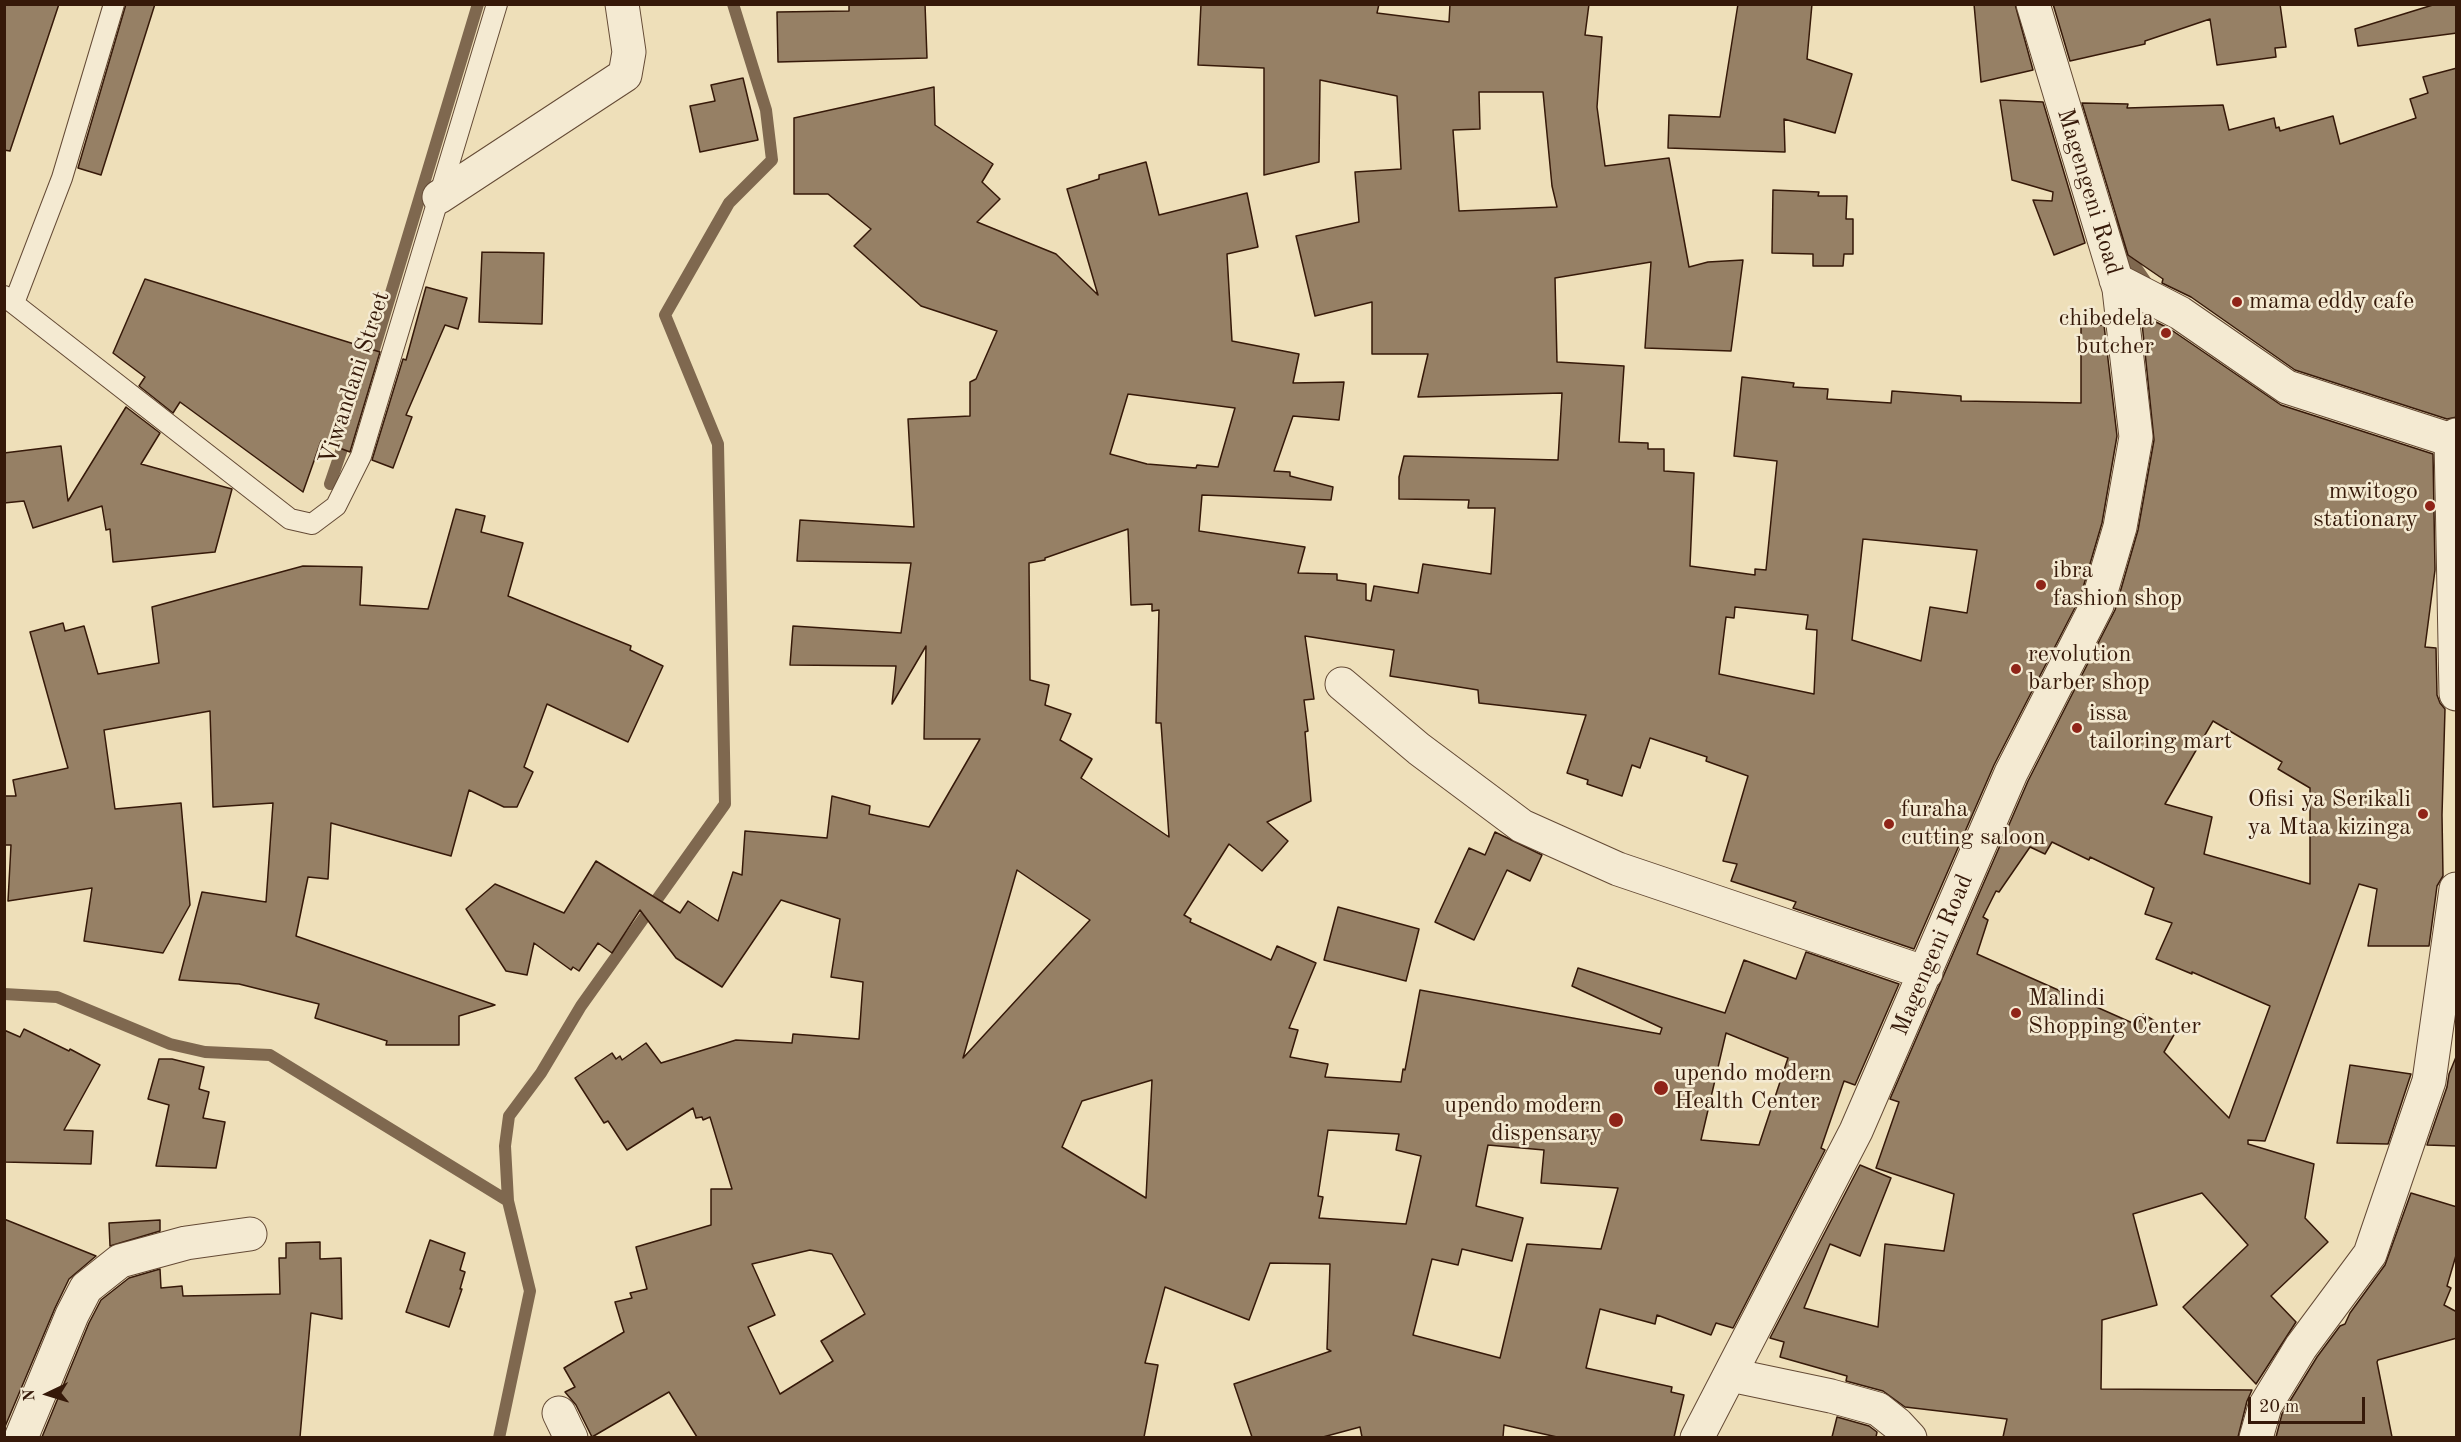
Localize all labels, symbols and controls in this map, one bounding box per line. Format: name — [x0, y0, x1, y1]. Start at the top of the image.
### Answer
street label: Magengeni Road — [2050, 105, 2128, 279]
street label: Viwandani Street — [313, 288, 397, 468]
place label: mama eddy cafe — [2249, 288, 2414, 316]
marker: mama eddy cafe — [2230, 295, 2244, 309]
place label: chibedela butcher — [2059, 305, 2154, 361]
marker: chibedela butcher — [2159, 326, 2173, 340]
place label: mwitogo stationary — [2313, 478, 2418, 534]
marker: mwitogo stationary — [2423, 499, 2437, 513]
place label: ibra fashion shop — [2053, 557, 2182, 613]
marker: ibra fashion shop — [2034, 578, 2048, 592]
place label: revolution barber shop — [2028, 641, 2150, 697]
marker: revolution barber shop — [2009, 662, 2023, 676]
place label: issa tailoring mart — [2089, 700, 2232, 756]
marker: issa tailoring mart — [2070, 721, 2084, 735]
place label: Ofisi ya Serikali ya Mtaa kizinga — [2248, 786, 2411, 842]
place label: furaha cutting saloon — [1901, 796, 2046, 852]
marker: Ofisi ya Serikali ya Mtaa kizinga — [2416, 807, 2430, 821]
marker: furaha cutting saloon — [1882, 817, 1896, 831]
street label: Magengeni Road — [1886, 870, 1980, 1040]
place label: Malindi Shopping Center — [2028, 985, 2201, 1041]
marker: Malindi Shopping Center — [2009, 1006, 2023, 1020]
place label: upendo modern Health Center — [1674, 1060, 1832, 1116]
marker: upendo modern Health Center — [1652, 1079, 1670, 1097]
place label: upendo modern dispensary — [1444, 1092, 1602, 1148]
marker: upendo modern dispensary — [1607, 1111, 1625, 1129]
north arrow — [18, 1364, 78, 1424]
scale bar — [2251, 1385, 2368, 1423]
text: N — [22, 1389, 38, 1402]
text: 20 m — [2259, 1398, 2299, 1416]

